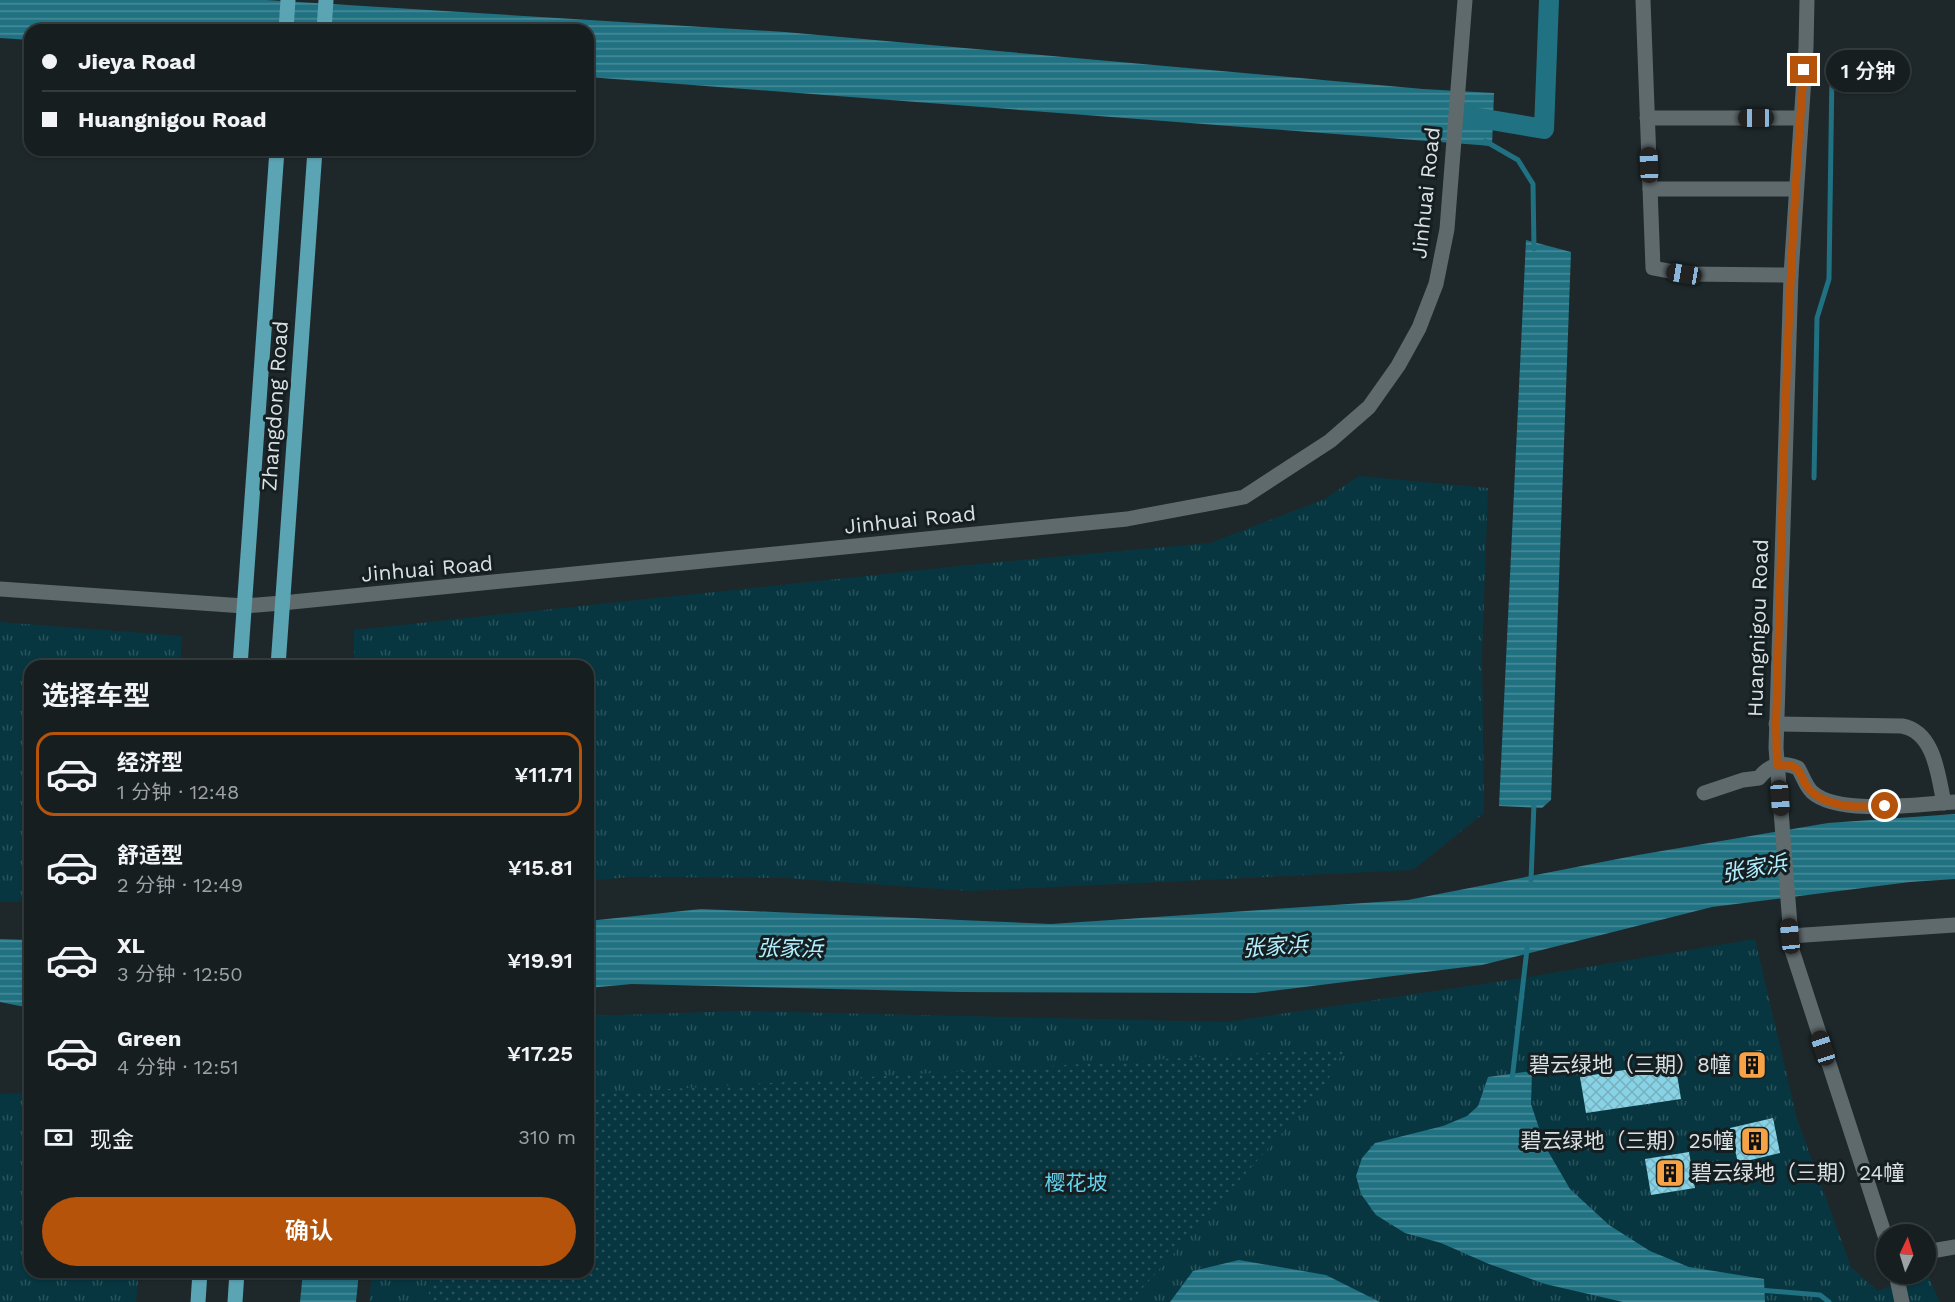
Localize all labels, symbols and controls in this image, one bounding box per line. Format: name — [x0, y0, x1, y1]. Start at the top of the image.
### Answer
text: Jieya Road — [78, 49, 196, 74]
callout: 1 分钟 — [1825, 49, 1909, 91]
route end — [1790, 56, 1817, 83]
text: 1 分钟 — [1841, 59, 1895, 83]
text: Huangnigou Road — [78, 107, 267, 132]
car — [1738, 109, 1774, 127]
street label: Jinhuai Road — [1406, 126, 1445, 260]
car — [1639, 147, 1659, 183]
car — [1665, 262, 1703, 286]
street label: Zhangdong Road — [256, 320, 293, 492]
street label: Jinhuai Road — [843, 500, 977, 539]
street label: Huangnigou Road — [1742, 539, 1773, 717]
street label: Jinhuai Road — [360, 550, 494, 587]
text: 选择车型 — [42, 680, 150, 712]
icon: car — [45, 747, 99, 801]
text: 经济型 — [117, 750, 183, 775]
text: ¥11.71 — [514, 762, 573, 787]
car — [1770, 779, 1790, 817]
text: 1 分钟 · 12:48 — [117, 780, 239, 804]
route start — [1871, 792, 1898, 819]
icon: car — [45, 840, 99, 894]
text: 舒适型 — [117, 843, 183, 868]
water label: 张家浜 — [1719, 850, 1791, 887]
text: ¥15.81 — [508, 855, 573, 880]
text: 2 分钟 · 12:49 — [117, 873, 243, 897]
car — [1779, 917, 1801, 955]
water label: 张家浜 — [1241, 932, 1311, 961]
icon: car — [45, 933, 99, 987]
text: XL — [117, 933, 145, 958]
water label: 张家浜 — [757, 935, 825, 962]
text: ¥19.91 — [507, 948, 573, 973]
text: 3 分钟 · 12:50 — [117, 962, 243, 986]
icon: car — [45, 1026, 99, 1080]
text: Green — [117, 1026, 181, 1051]
car — [1809, 1028, 1837, 1068]
text: ¥17.25 — [507, 1041, 573, 1066]
building icon: 碧云绿地（三期）8幢 — [1736, 1049, 1768, 1081]
place label: 碧云绿地（三期）8幢 — [1529, 1052, 1731, 1077]
text: 4 分钟 · 12:51 — [117, 1055, 239, 1079]
icon: cash — [42, 1121, 75, 1154]
text: 310 m — [518, 1125, 576, 1149]
building icon: 碧云绿地（三期）25幢 — [1739, 1125, 1771, 1157]
text: 现金 — [90, 1127, 134, 1152]
place label: 碧云绿地（三期）25幢 — [1521, 1128, 1734, 1153]
building icon: 碧云绿地（三期）24幢 — [1654, 1157, 1686, 1189]
place label: 碧云绿地（三期）24幢 — [1691, 1160, 1904, 1185]
park label: 樱花坡 — [1045, 1170, 1108, 1195]
button: 确认 — [42, 1197, 576, 1266]
north arrow — [1876, 1224, 1936, 1284]
map controls — [1876, 1224, 1936, 1284]

